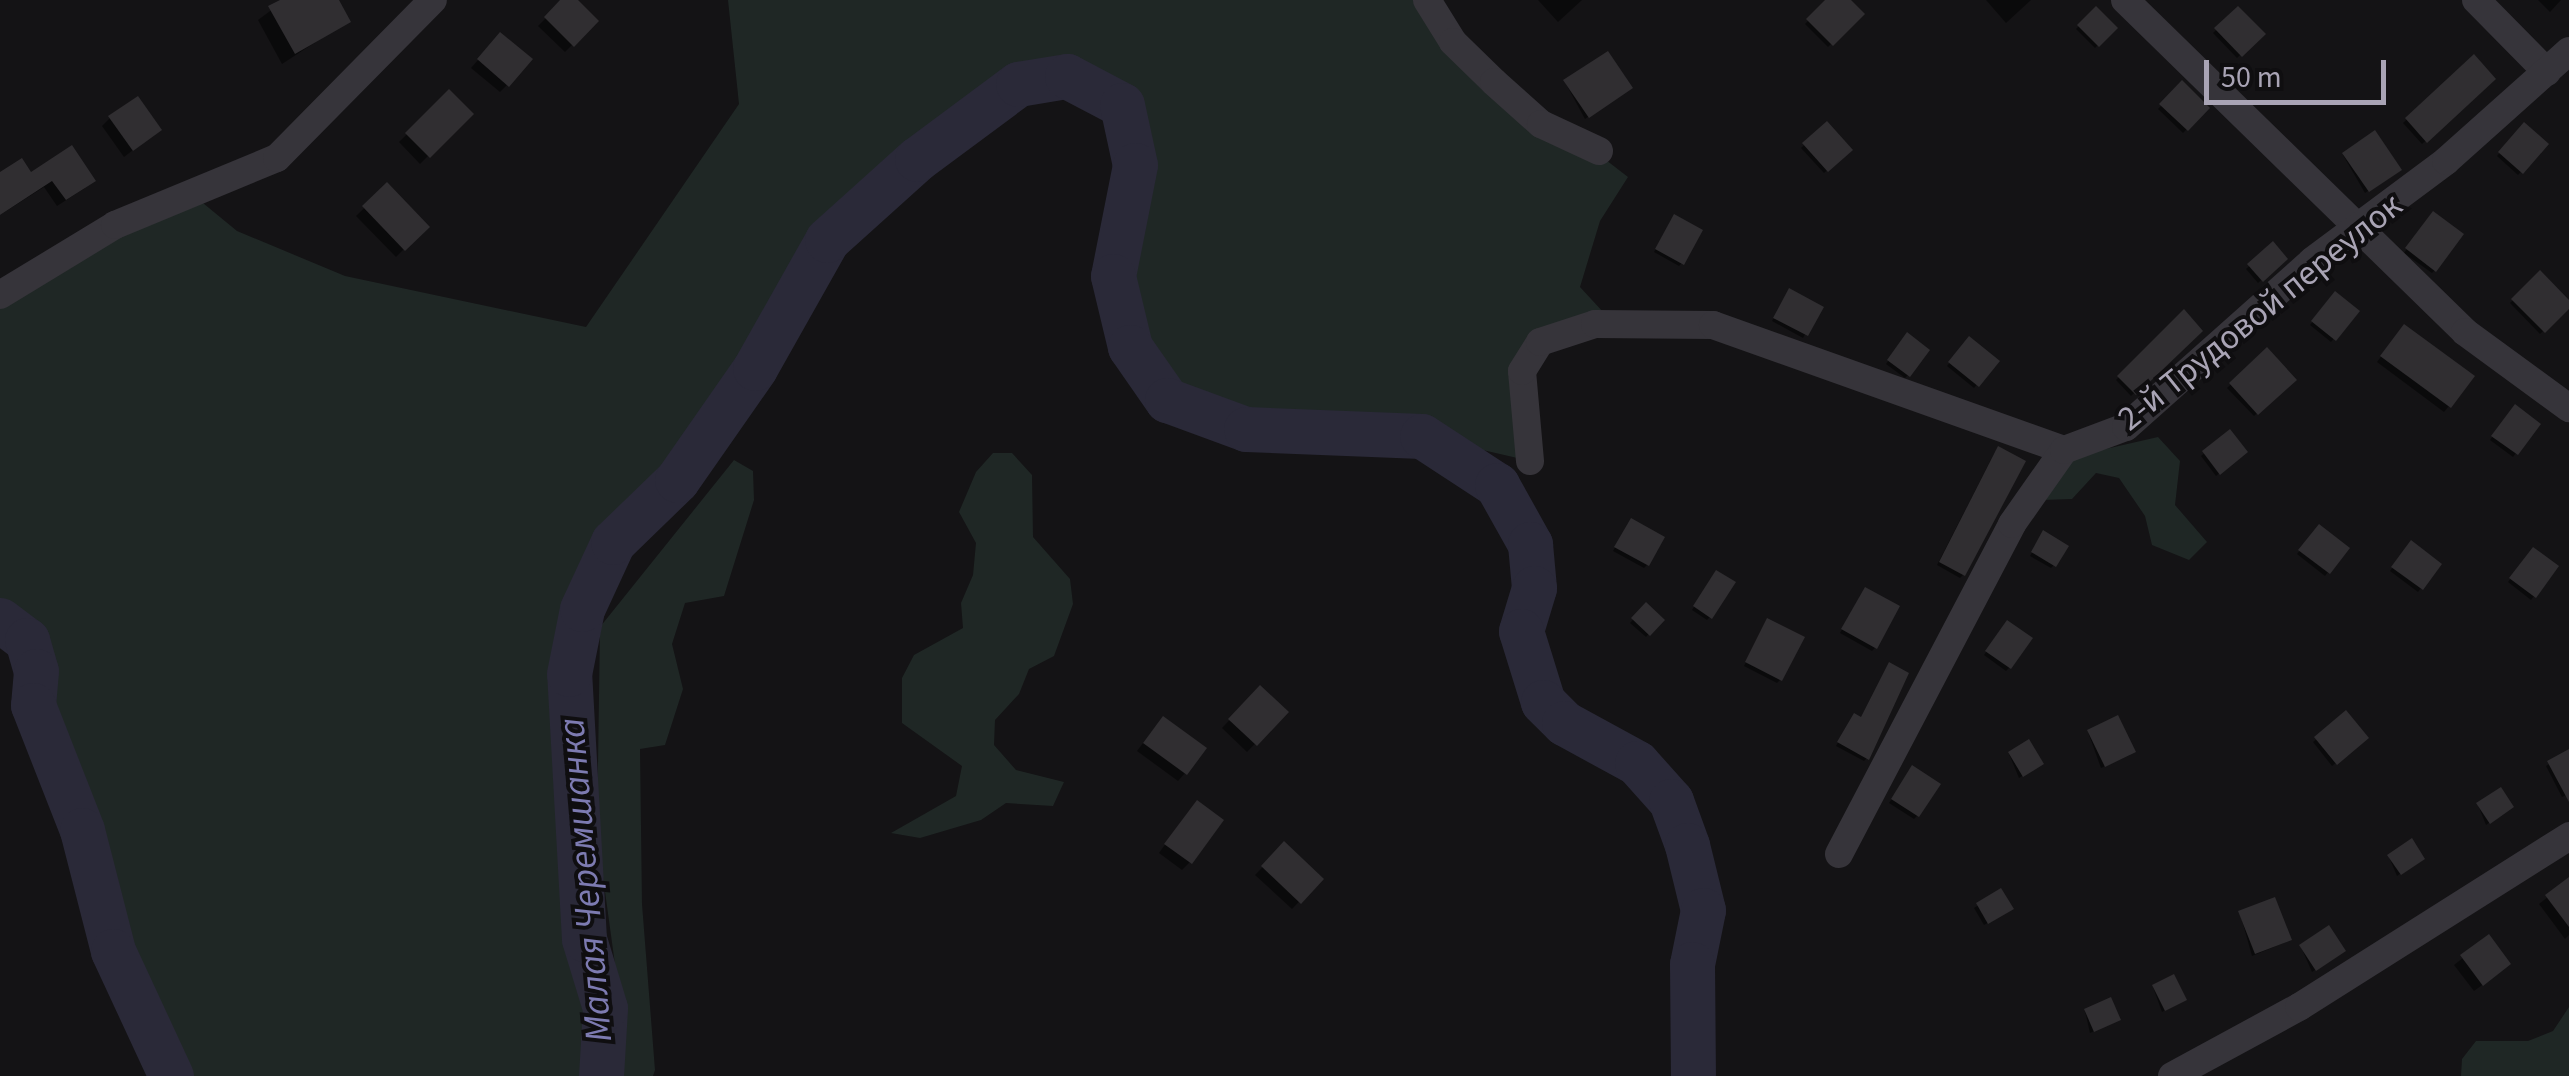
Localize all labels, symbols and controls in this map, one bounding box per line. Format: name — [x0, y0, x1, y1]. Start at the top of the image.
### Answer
scale bar — [2209, 40, 2392, 102]
text: 50 m — [2221, 56, 2282, 99]
street label: 2-й Трудовой переулок — [2109, 184, 2411, 440]
water label: Малая Черемшанка — [549, 716, 623, 1044]

